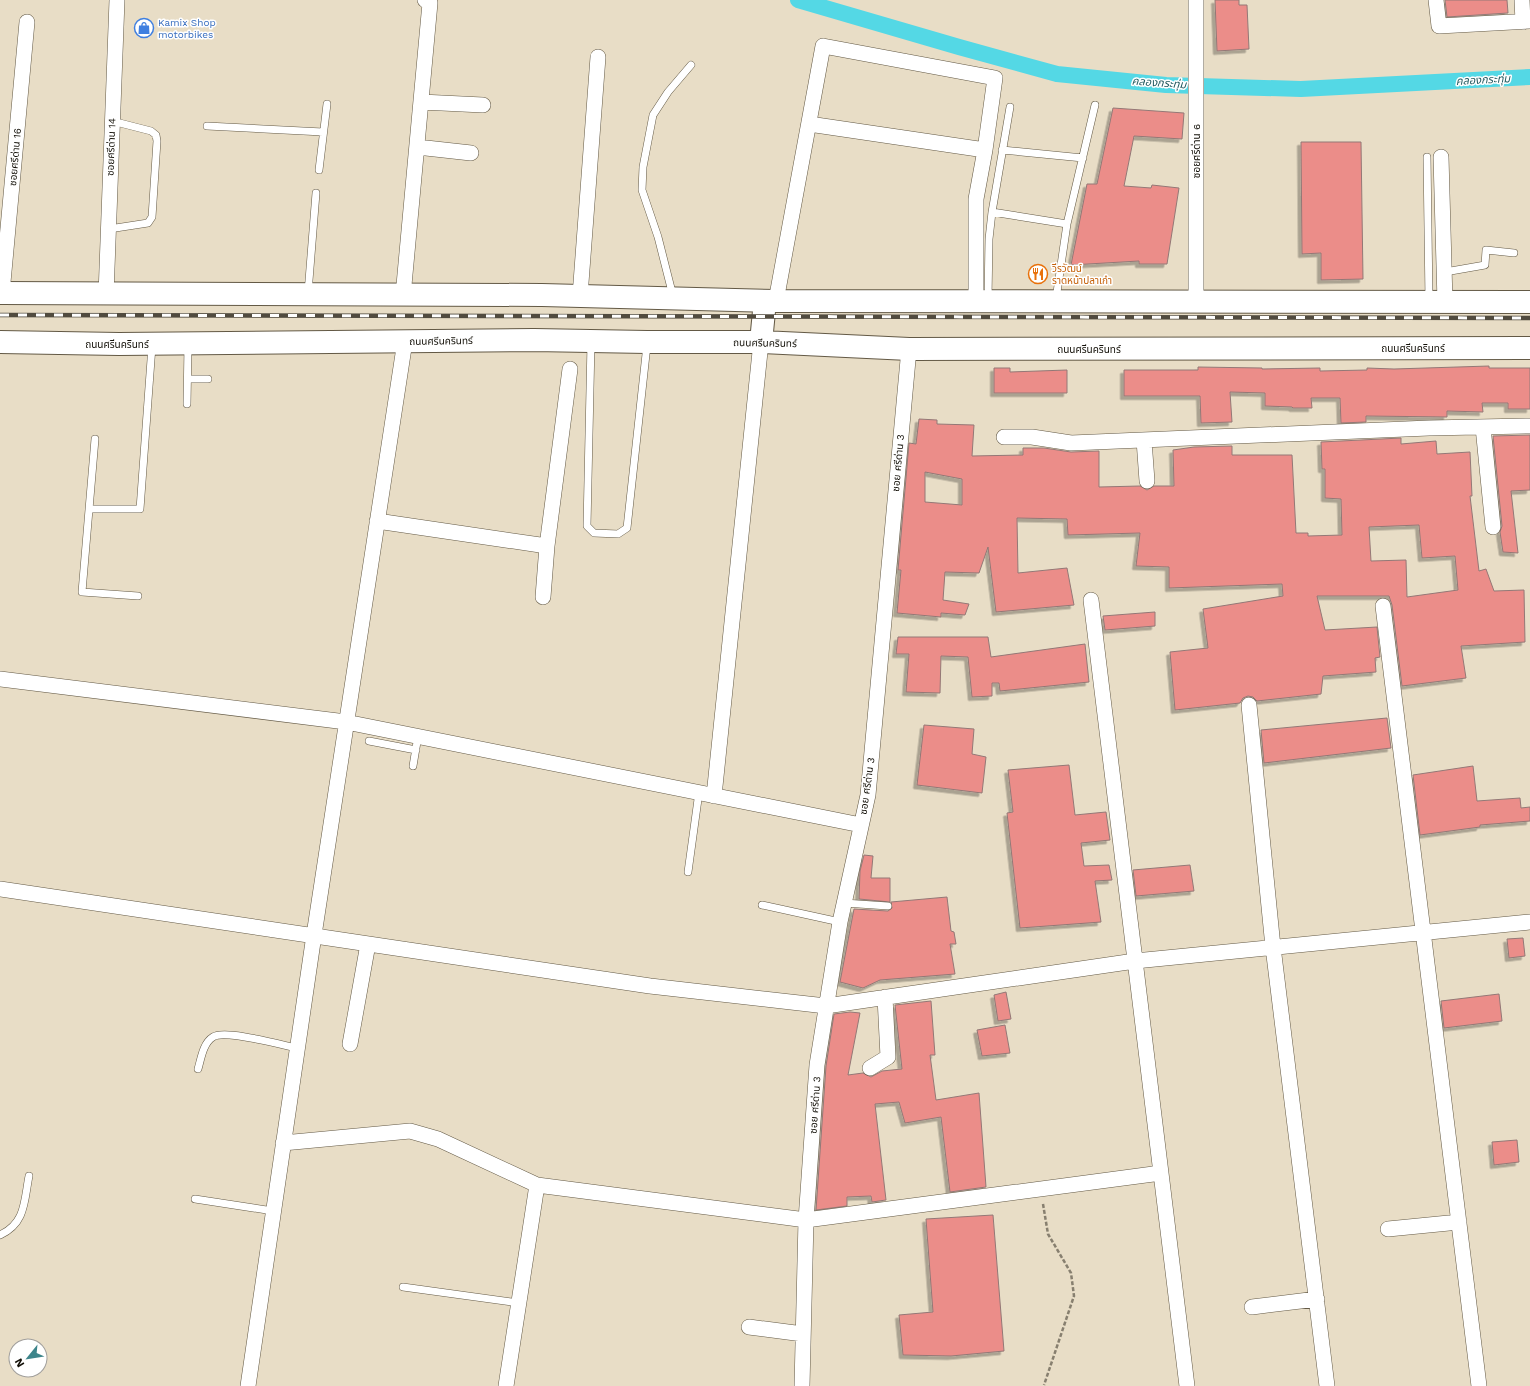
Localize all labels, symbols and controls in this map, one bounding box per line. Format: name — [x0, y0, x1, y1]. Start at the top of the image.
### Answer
shop icon: Kamix Shop motorbikes — [133, 17, 155, 39]
place label: Kamix Shop motorbikes — [158, 17, 216, 40]
water label: คลองกระทุ่ม — [1455, 72, 1512, 88]
water label: คลองกระทุ่ม — [1131, 75, 1188, 91]
street label: ซอยศรีด่าน 14 — [103, 118, 118, 176]
street label: ซอยศรีด่าน 6 — [1190, 124, 1202, 178]
street label: ซอยศรีด่าน 16 — [6, 128, 23, 186]
restaurant icon: วีรวัฒน์ ราดหน้าปลาเก๋า — [1027, 263, 1049, 285]
place label: วีรวัฒน์ ราดหน้าปลาเก๋า — [1051, 263, 1112, 286]
street label: ถนนศรีนครินทร์ — [409, 335, 473, 347]
street label: ถนนศรีนครินทร์ — [733, 337, 797, 349]
street label: ถนนศรีนครินทร์ — [85, 339, 149, 350]
street label: ถนนศรีนครินทร์ — [1381, 343, 1445, 354]
street label: ถนนศรีนครินทร์ — [1057, 344, 1121, 355]
street label: ซอย ศรีด่าน 3 — [889, 434, 906, 492]
street label: ซอย ศรีด่าน 3 — [857, 757, 876, 815]
street label: ซอย ศรีด่าน 3 — [807, 1076, 823, 1134]
north arrow — [8, 1338, 48, 1378]
text: N — [12, 1356, 27, 1370]

